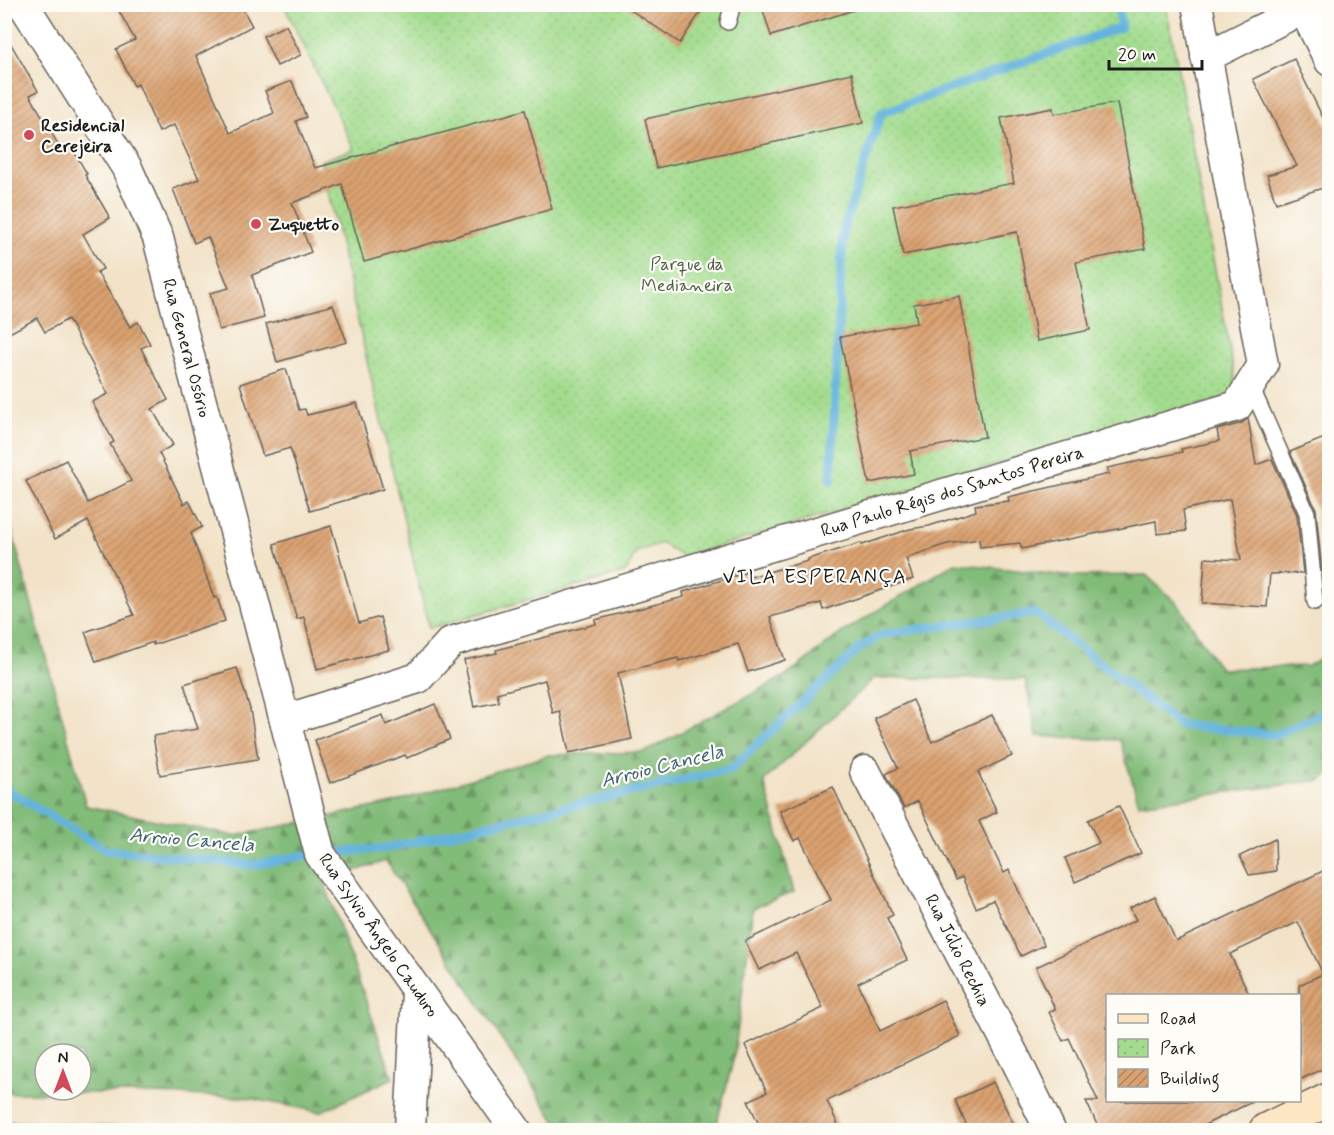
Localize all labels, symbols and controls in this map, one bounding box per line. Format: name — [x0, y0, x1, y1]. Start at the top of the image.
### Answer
scale bar — [1109, 33, 1202, 71]
text: 20 m — [1118, 43, 1156, 67]
place label: Residencial Cerejeira — [41, 114, 125, 159]
marker: Residencial Cerejeira — [22, 128, 36, 142]
place label: Zuquetto — [268, 213, 339, 237]
marker: Zuquetto — [249, 217, 263, 231]
park label: Parque da Medianeira — [641, 253, 733, 298]
street label: Rua General Osório — [156, 276, 216, 420]
street label: Rua Paulo Régis dos Santos Pereira — [818, 440, 1087, 543]
district label: VILA ESPERANÇA — [723, 564, 907, 591]
water label: Arroio Cancela — [598, 738, 727, 795]
water label: Arroio Cancela — [128, 822, 256, 859]
street label: Rua Sylvio Ângelo Cauduro — [311, 849, 444, 1023]
street label: Rua Júlio Rechia — [918, 890, 996, 1011]
legend — [1106, 994, 1301, 1102]
text: Road — [1160, 1007, 1196, 1031]
text: Park — [1160, 1037, 1196, 1061]
north arrow — [33, 1042, 93, 1102]
text: N — [58, 1048, 68, 1069]
text: Building — [1160, 1067, 1220, 1093]

